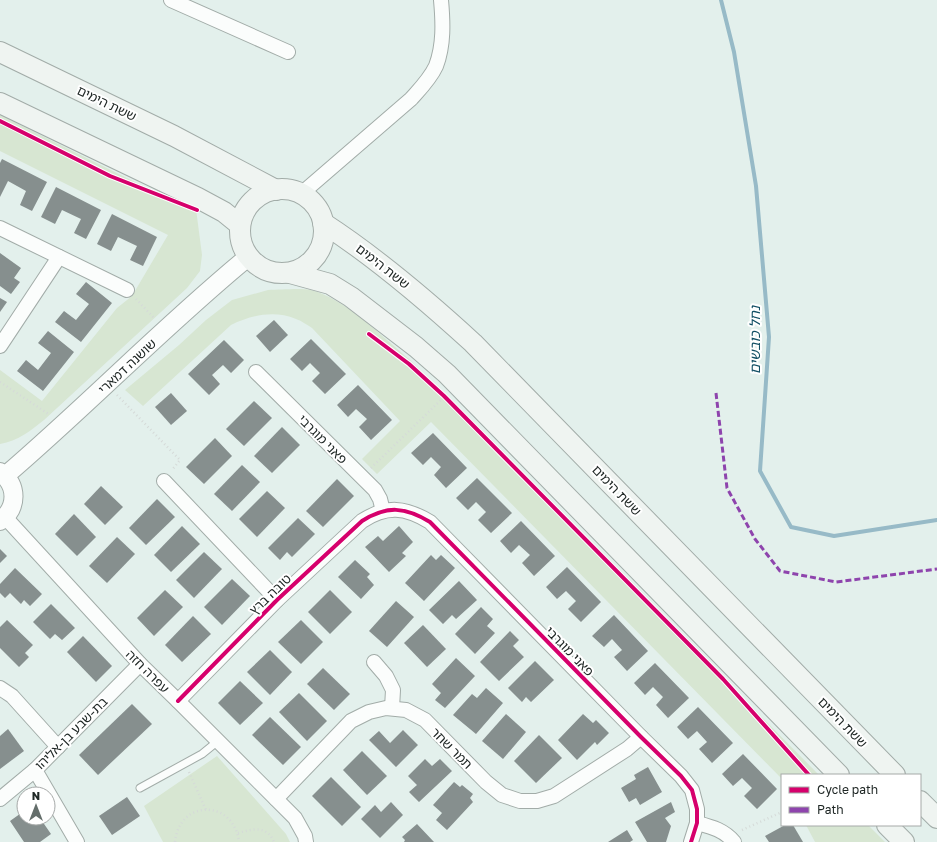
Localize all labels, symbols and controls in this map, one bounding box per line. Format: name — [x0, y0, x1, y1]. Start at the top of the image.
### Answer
street label: ששת הימים — [75, 82, 139, 124]
street label: ששת הימים — [353, 240, 413, 292]
water label: נחל כובשים — [746, 304, 763, 374]
street label: שושנה דמארי — [95, 335, 159, 397]
street label: פאני מוגרבי — [295, 411, 351, 467]
street label: ששת הימים — [589, 461, 645, 519]
street label: טובה ברץ — [246, 570, 294, 618]
street label: פאני מוגרבי — [542, 623, 598, 679]
street label: עפרה חזה — [123, 646, 173, 696]
street label: בת-שבע בן-אליהו — [31, 693, 111, 773]
street label: ששת הימים — [815, 693, 871, 751]
street label: תמר שחר — [428, 724, 476, 772]
legend — [781, 774, 921, 826]
text: Cycle path — [817, 782, 878, 797]
north arrow — [16, 786, 56, 826]
text: N — [32, 789, 40, 802]
text: Path — [817, 802, 844, 817]

